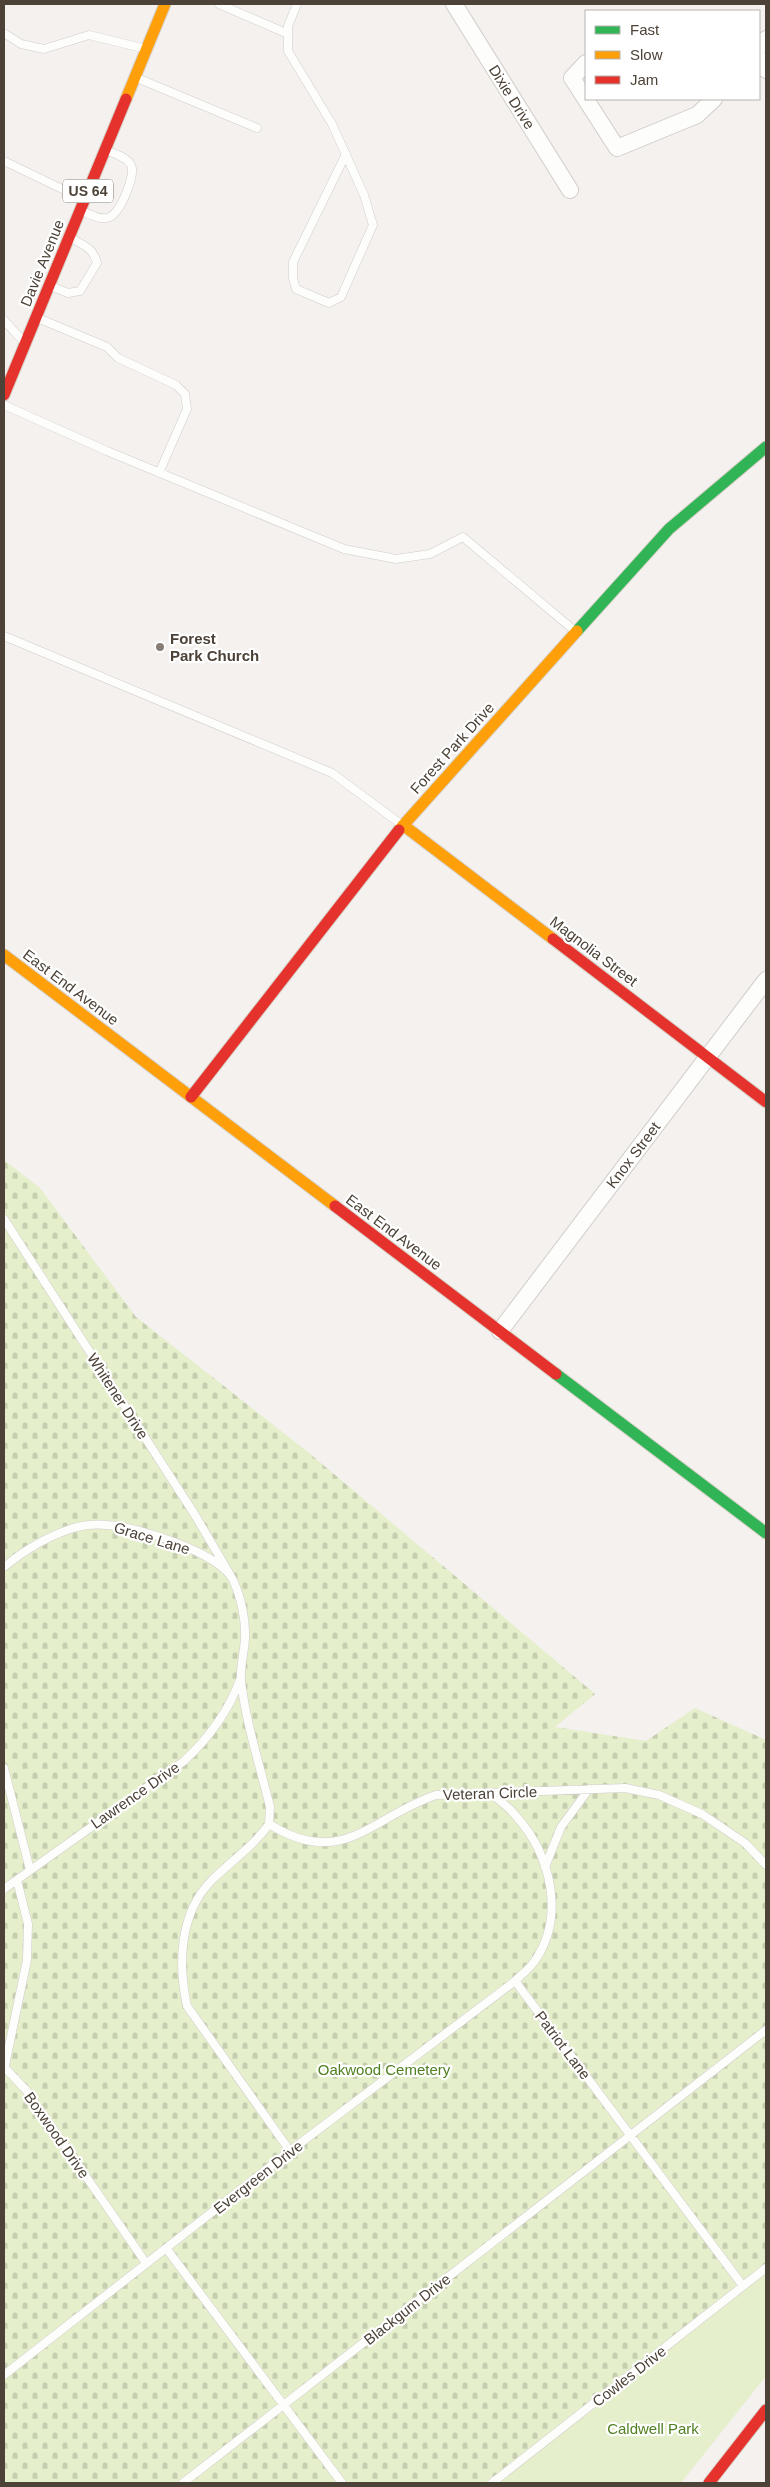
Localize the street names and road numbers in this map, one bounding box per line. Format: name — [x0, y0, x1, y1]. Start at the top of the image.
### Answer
street label: Dixie Drive — [486, 62, 538, 132]
road number: US 64 — [63, 180, 113, 202]
street label: Davie Avenue — [17, 217, 67, 309]
street label: Forest Park Drive — [407, 699, 497, 797]
street label: Magnolia Street — [547, 913, 642, 990]
street label: East End Avenue — [20, 946, 122, 1028]
street label: Knox Street — [603, 1118, 664, 1191]
street label: East End Avenue — [343, 1191, 445, 1273]
street label: Whitener Drive — [84, 1350, 152, 1442]
street label: Grace Lane — [112, 1518, 192, 1558]
street label: Lawrence Drive — [87, 1758, 183, 1832]
street label: Veteran Circle — [443, 1783, 537, 1803]
street label: Patriot Lane — [532, 2008, 594, 2082]
street label: Boxwood Drive — [21, 2089, 93, 2181]
street label: Evergreen Drive — [210, 2137, 306, 2217]
street label: Blackgum Drive — [360, 2270, 454, 2348]
street label: Cowles Drive — [589, 2342, 669, 2410]

